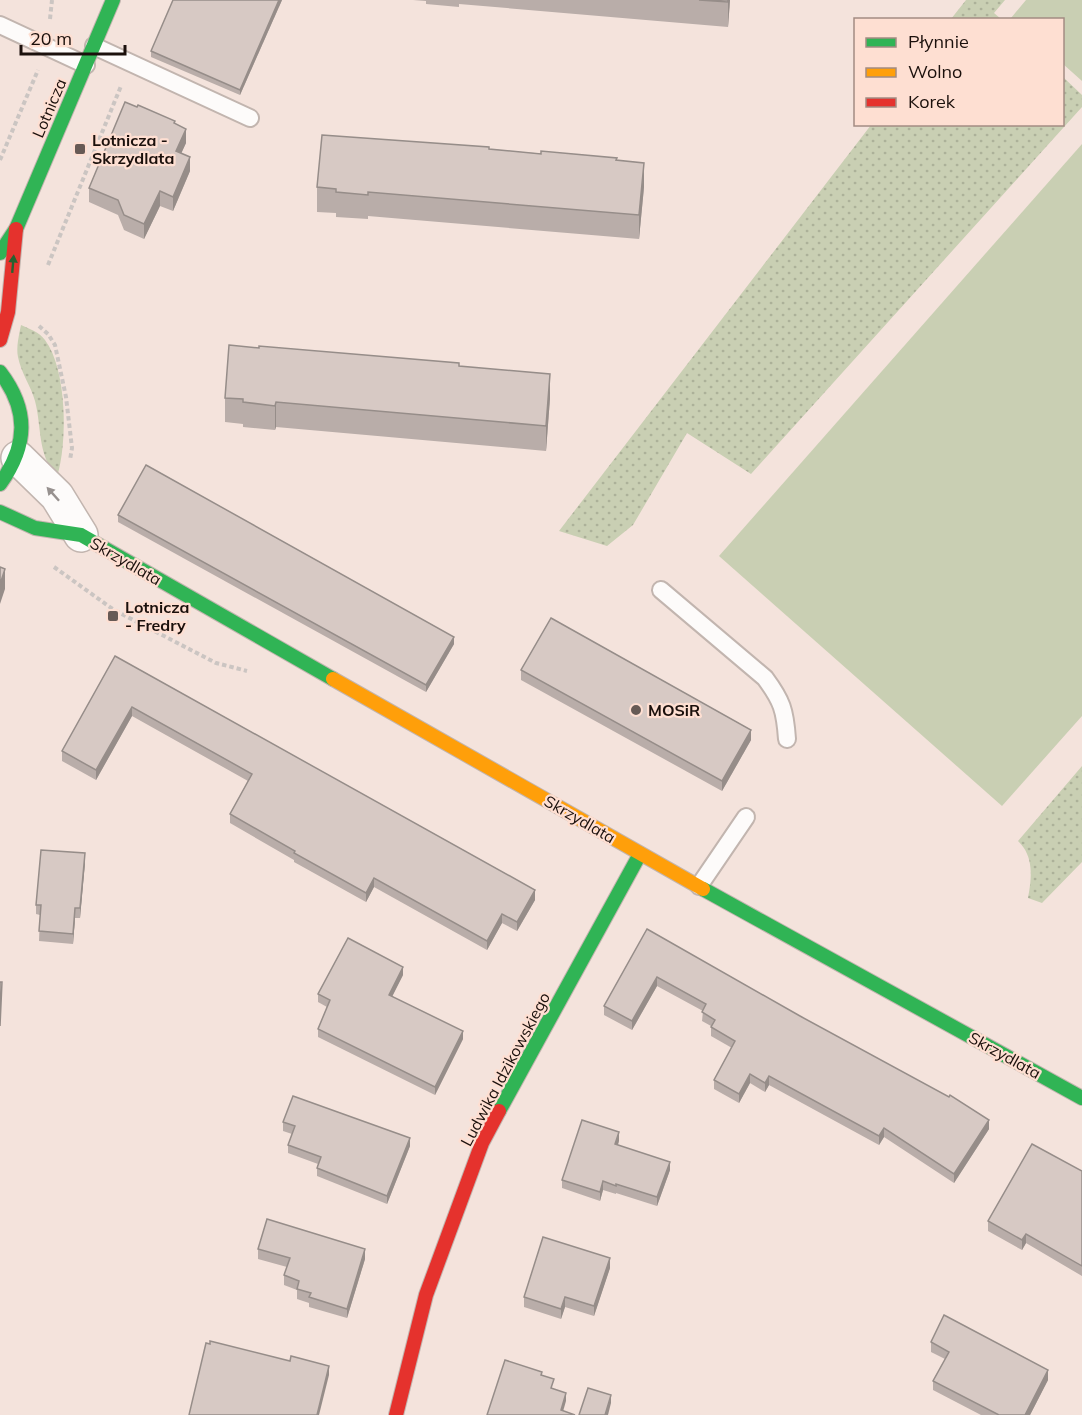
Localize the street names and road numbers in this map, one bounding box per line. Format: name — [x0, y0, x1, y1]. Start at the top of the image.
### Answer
street label: Lotnicza — [28, 75, 70, 141]
street label: Skrzydlata — [87, 533, 165, 589]
street label: Skrzydlata — [541, 791, 619, 847]
street label: Ludwika Idzikowskiego — [456, 989, 554, 1149]
street label: Skrzydlata — [966, 1027, 1044, 1083]

